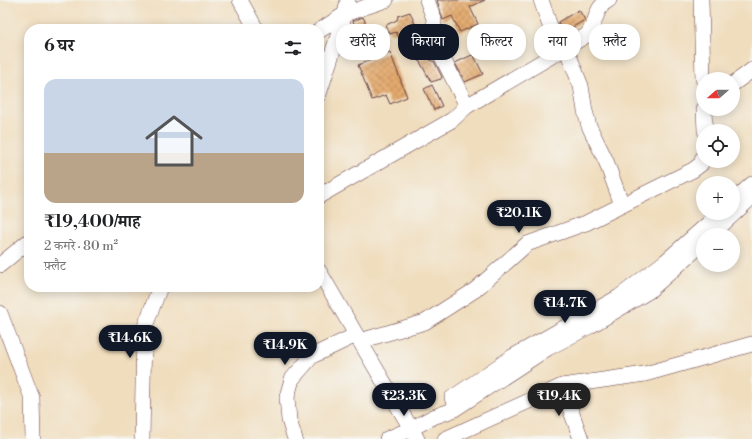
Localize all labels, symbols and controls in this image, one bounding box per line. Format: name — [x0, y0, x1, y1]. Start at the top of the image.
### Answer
chip: खरीदें — [336, 24, 390, 60]
chip: किराया — [398, 24, 459, 60]
chip: फ़िल्टर — [467, 24, 526, 60]
chip: नया — [534, 24, 581, 60]
chip: फ़्लैट — [589, 24, 640, 60]
text: 6 घर — [44, 35, 74, 57]
icon: filters — [282, 37, 304, 59]
north arrow — [696, 72, 740, 116]
map controls — [696, 72, 740, 272]
icon: home — [138, 105, 210, 177]
button: locate — [696, 124, 740, 168]
button: + — [696, 176, 740, 220]
pin: ₹20.1K — [486, 200, 552, 234]
text: ₹20.1K — [496, 205, 542, 221]
text: ₹19,400/माह — [44, 211, 140, 233]
button: − — [696, 228, 740, 272]
text: 2 कमरे · 80 m² — [44, 238, 118, 254]
text: फ़्लैट — [44, 258, 66, 274]
pin: ₹14.7K — [532, 290, 598, 324]
text: ₹14.7K — [543, 295, 587, 311]
pin: ₹14.6K — [97, 325, 163, 359]
text: ₹14.6K — [108, 330, 152, 346]
pin: ₹14.9K — [252, 332, 318, 366]
text: ₹14.9K — [263, 337, 307, 353]
pin: ₹23.3K — [371, 383, 437, 417]
pin: ₹19.4K — [526, 383, 592, 417]
text: ₹23.3K — [381, 388, 427, 404]
text: ₹19.4K — [537, 388, 581, 404]

